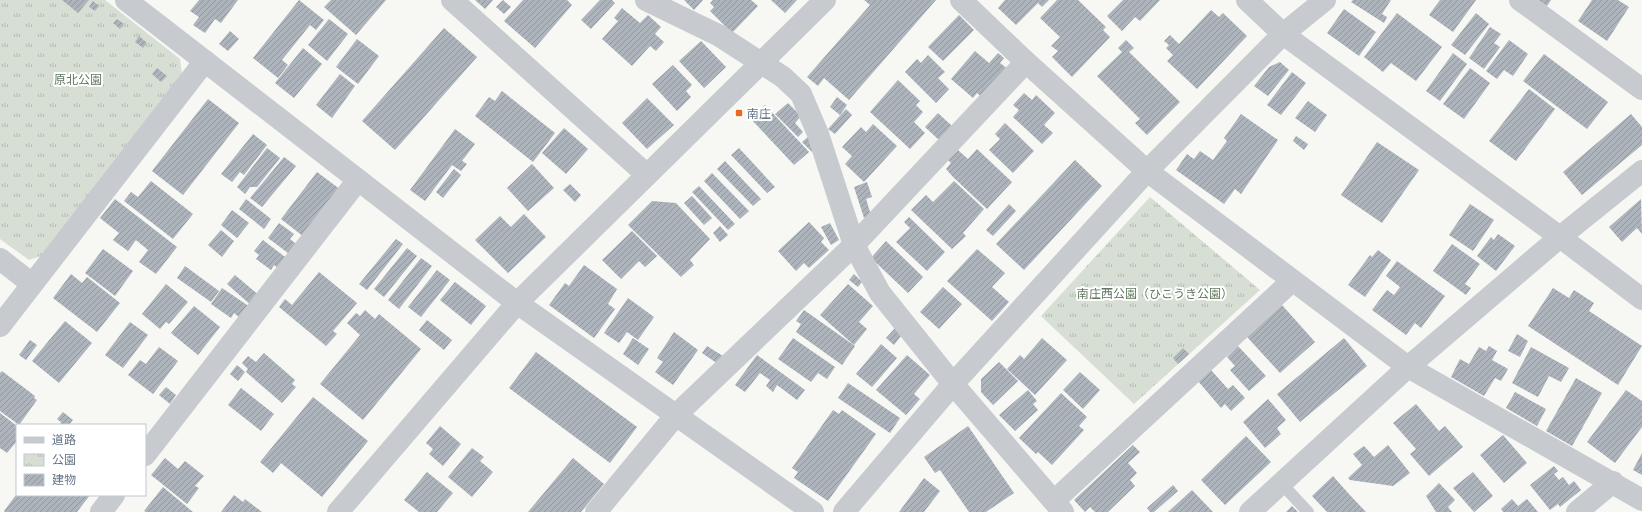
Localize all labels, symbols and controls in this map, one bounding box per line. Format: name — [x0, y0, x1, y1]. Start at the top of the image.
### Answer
park label: 原北公園 — [54, 71, 102, 88]
place label: 南庄 — [747, 105, 771, 122]
marker: 南庄 — [734, 108, 744, 118]
park label: 南庄西公園（ひこうき公園） — [1077, 285, 1233, 302]
legend — [16, 424, 146, 496]
text: 道路 — [52, 431, 76, 448]
text: 公園 — [52, 451, 76, 468]
text: 建物 — [52, 471, 76, 488]

